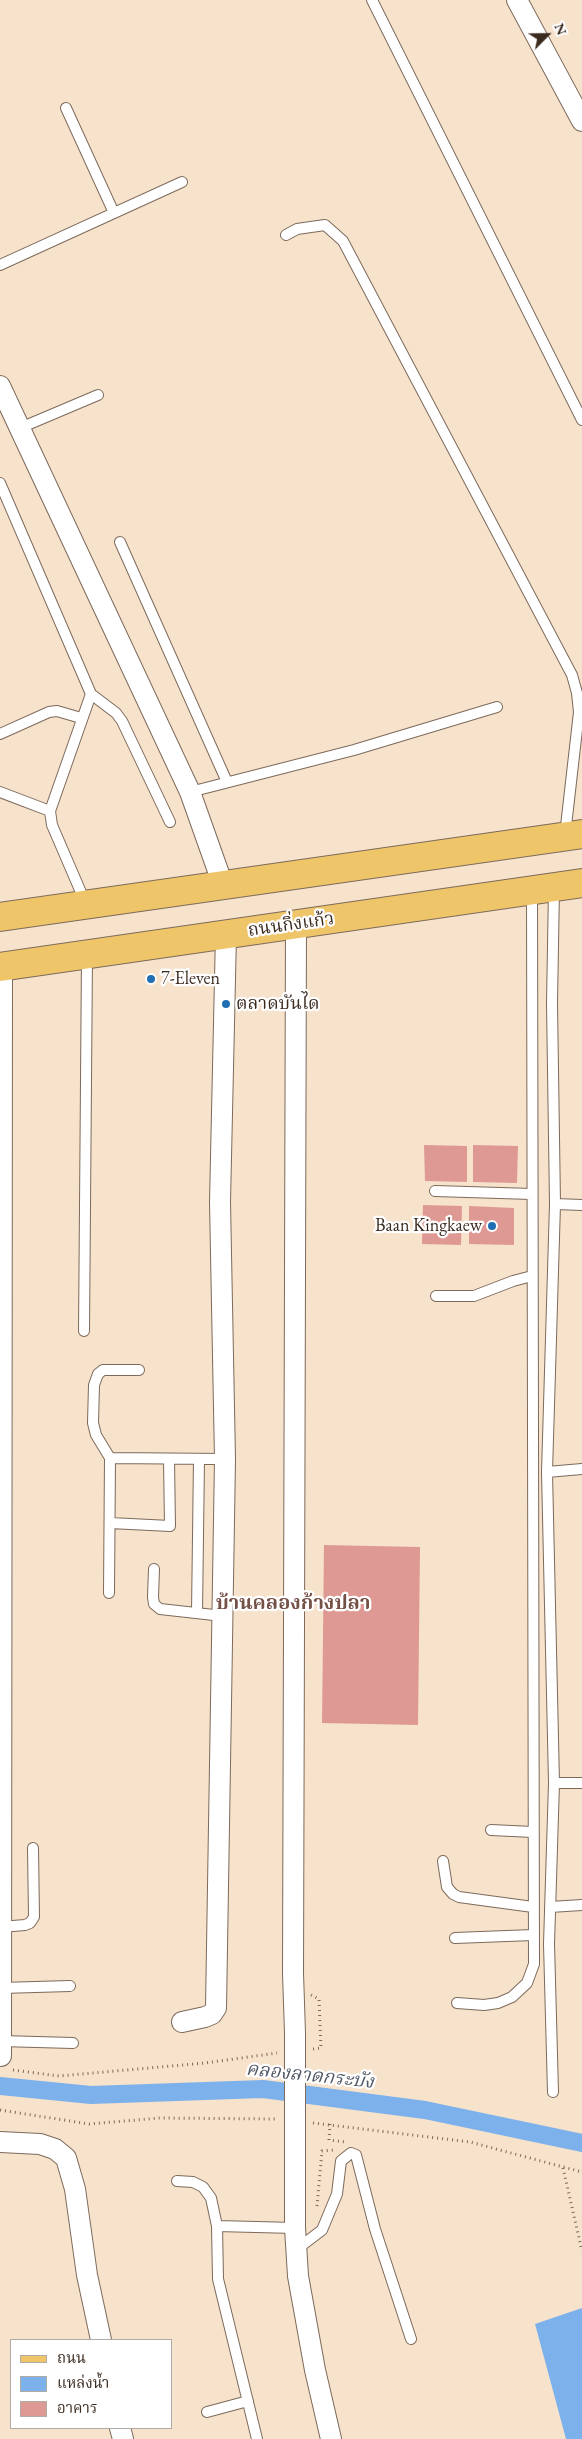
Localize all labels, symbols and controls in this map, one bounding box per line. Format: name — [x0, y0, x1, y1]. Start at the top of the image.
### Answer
north arrow — [522, 10, 572, 60]
text: N — [550, 20, 571, 38]
street label: ถนนกิ่งแก้ว — [247, 908, 335, 942]
place label: 7-Eleven — [161, 968, 220, 990]
marker: 7-Eleven — [145, 973, 157, 985]
place label: ตลาดบันได — [236, 993, 319, 1015]
marker: ตลาดบันได — [220, 998, 232, 1010]
place label: Baan Kingkaew — [375, 1215, 482, 1237]
marker: Baan Kingkaew — [486, 1220, 498, 1232]
district label: บ้านคลองก้างปลา — [216, 1592, 370, 1616]
water label: คลองลาดกระบัง — [245, 2058, 375, 2094]
legend — [10, 2339, 172, 2429]
text: ถนน — [57, 2348, 86, 2367]
text: แหล่งน้ำ — [57, 2373, 109, 2392]
text: อาคาร — [57, 2398, 97, 2417]

